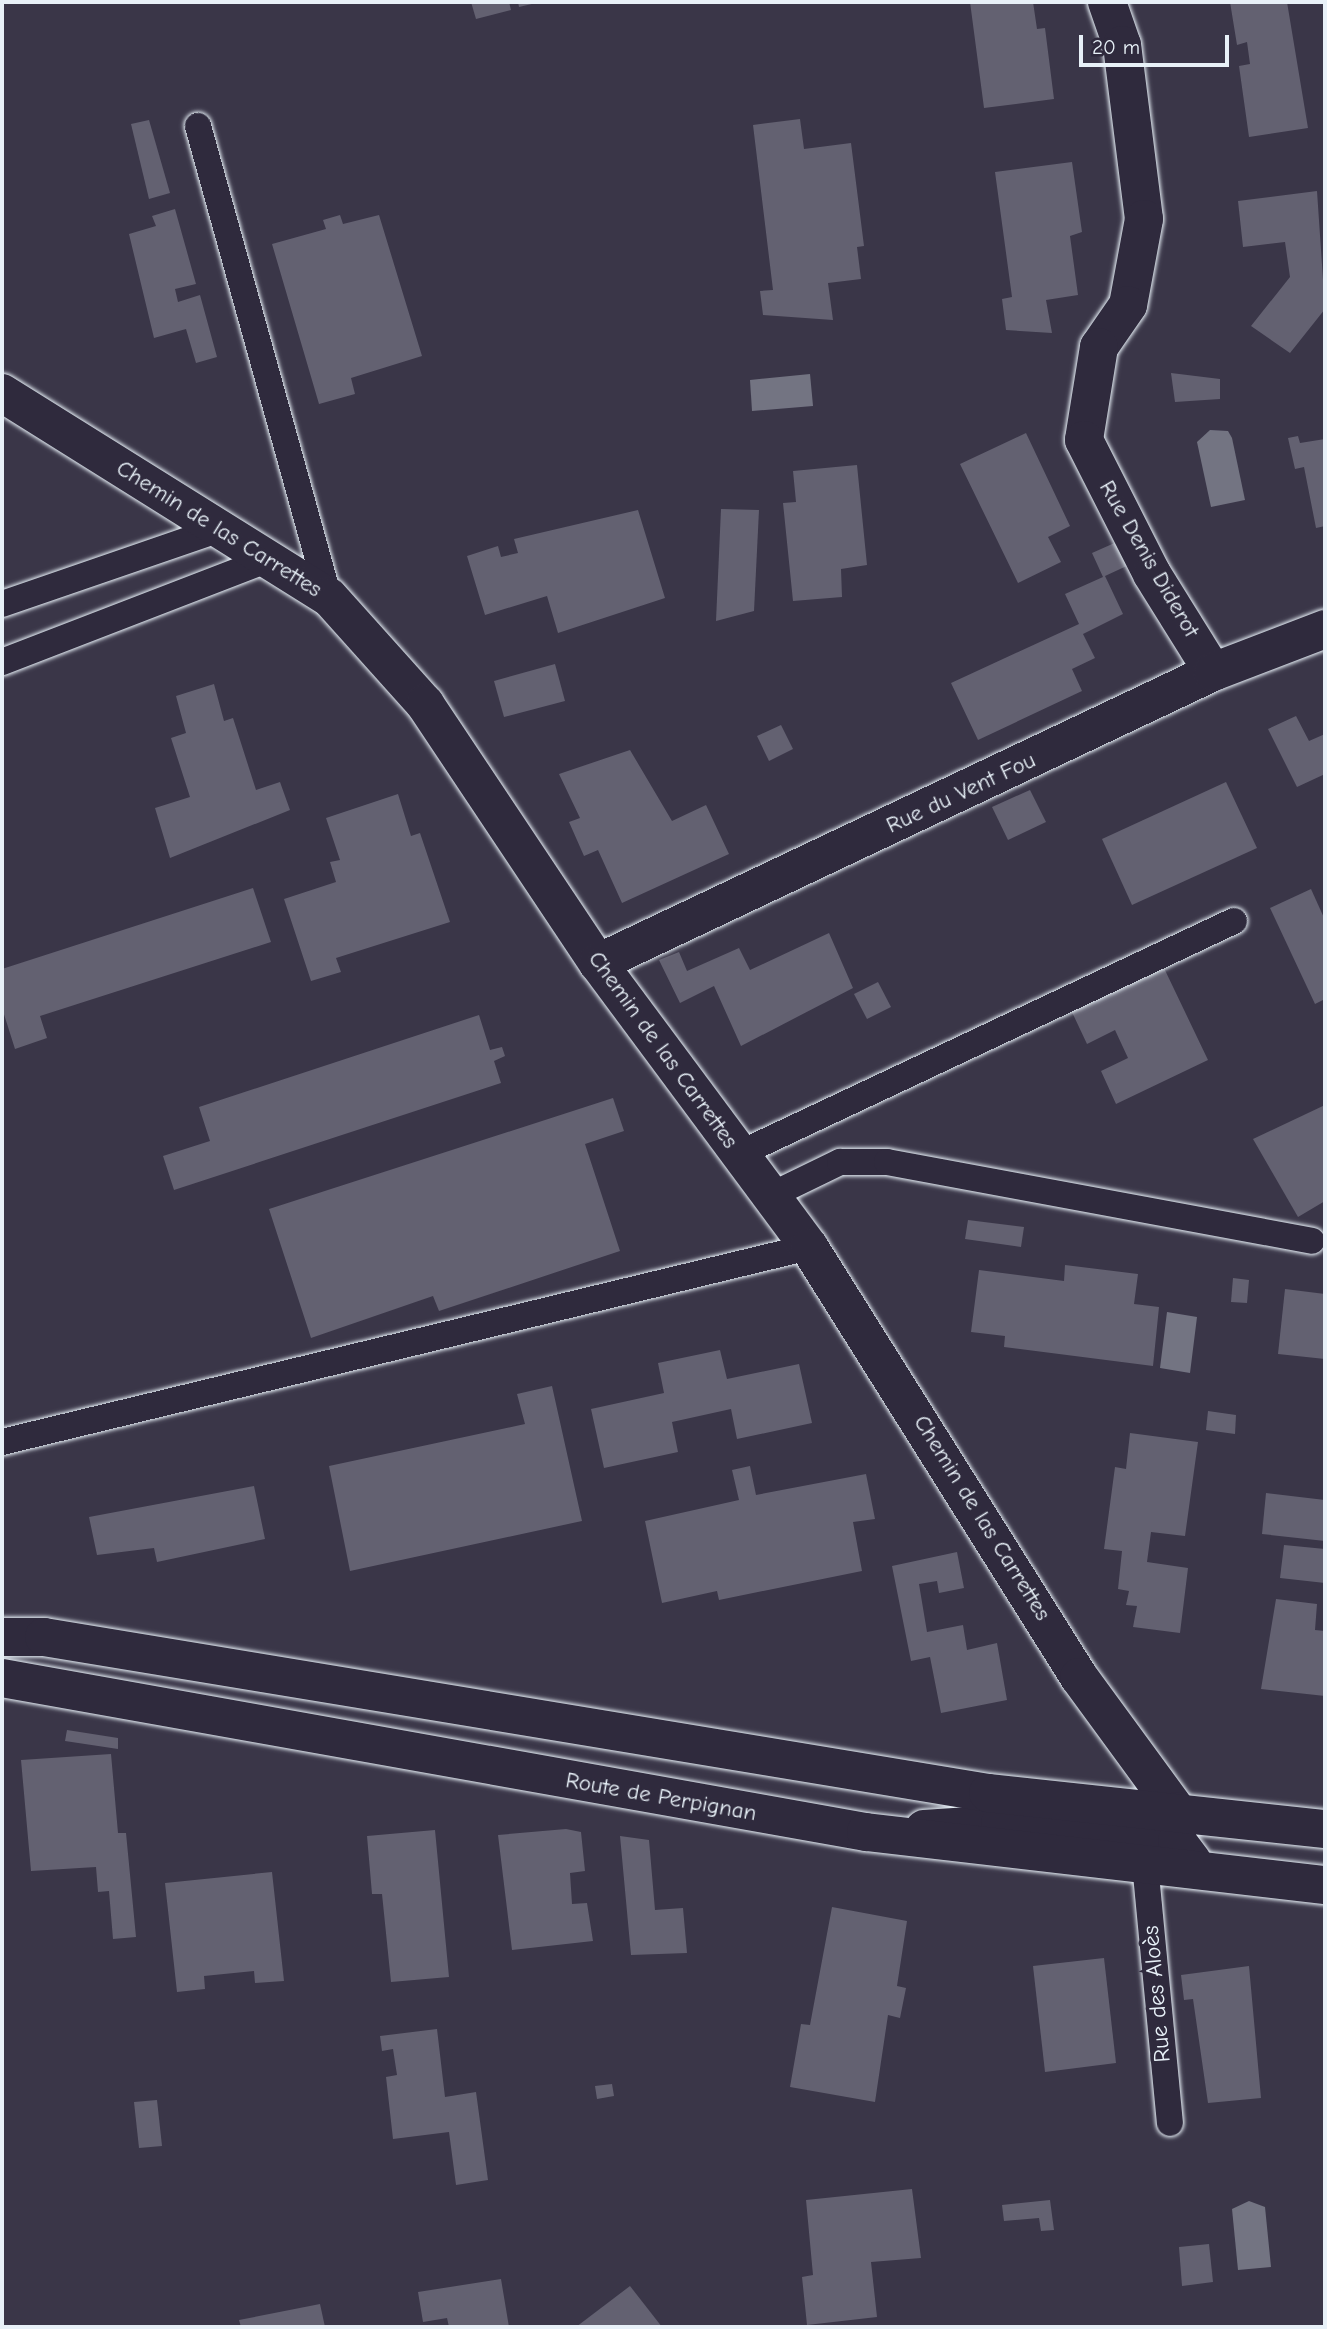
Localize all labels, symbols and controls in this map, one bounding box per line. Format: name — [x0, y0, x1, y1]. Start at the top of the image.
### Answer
scale bar — [1082, 21, 1232, 65]
text: 20 m — [1092, 35, 1140, 59]
street label: Chemin de las Carrettes — [111, 454, 327, 604]
street label: Rue Denis Diderot — [1093, 476, 1205, 642]
street label: Rue du Vent Fou — [882, 746, 1040, 840]
street label: Chemin de las Carrettes — [582, 946, 744, 1154]
street label: Chemin de las Carrettes — [907, 1410, 1057, 1626]
street label: Route de Perpignan — [563, 1767, 759, 1827]
street label: Rue des Aloès — [1137, 1924, 1177, 2064]

